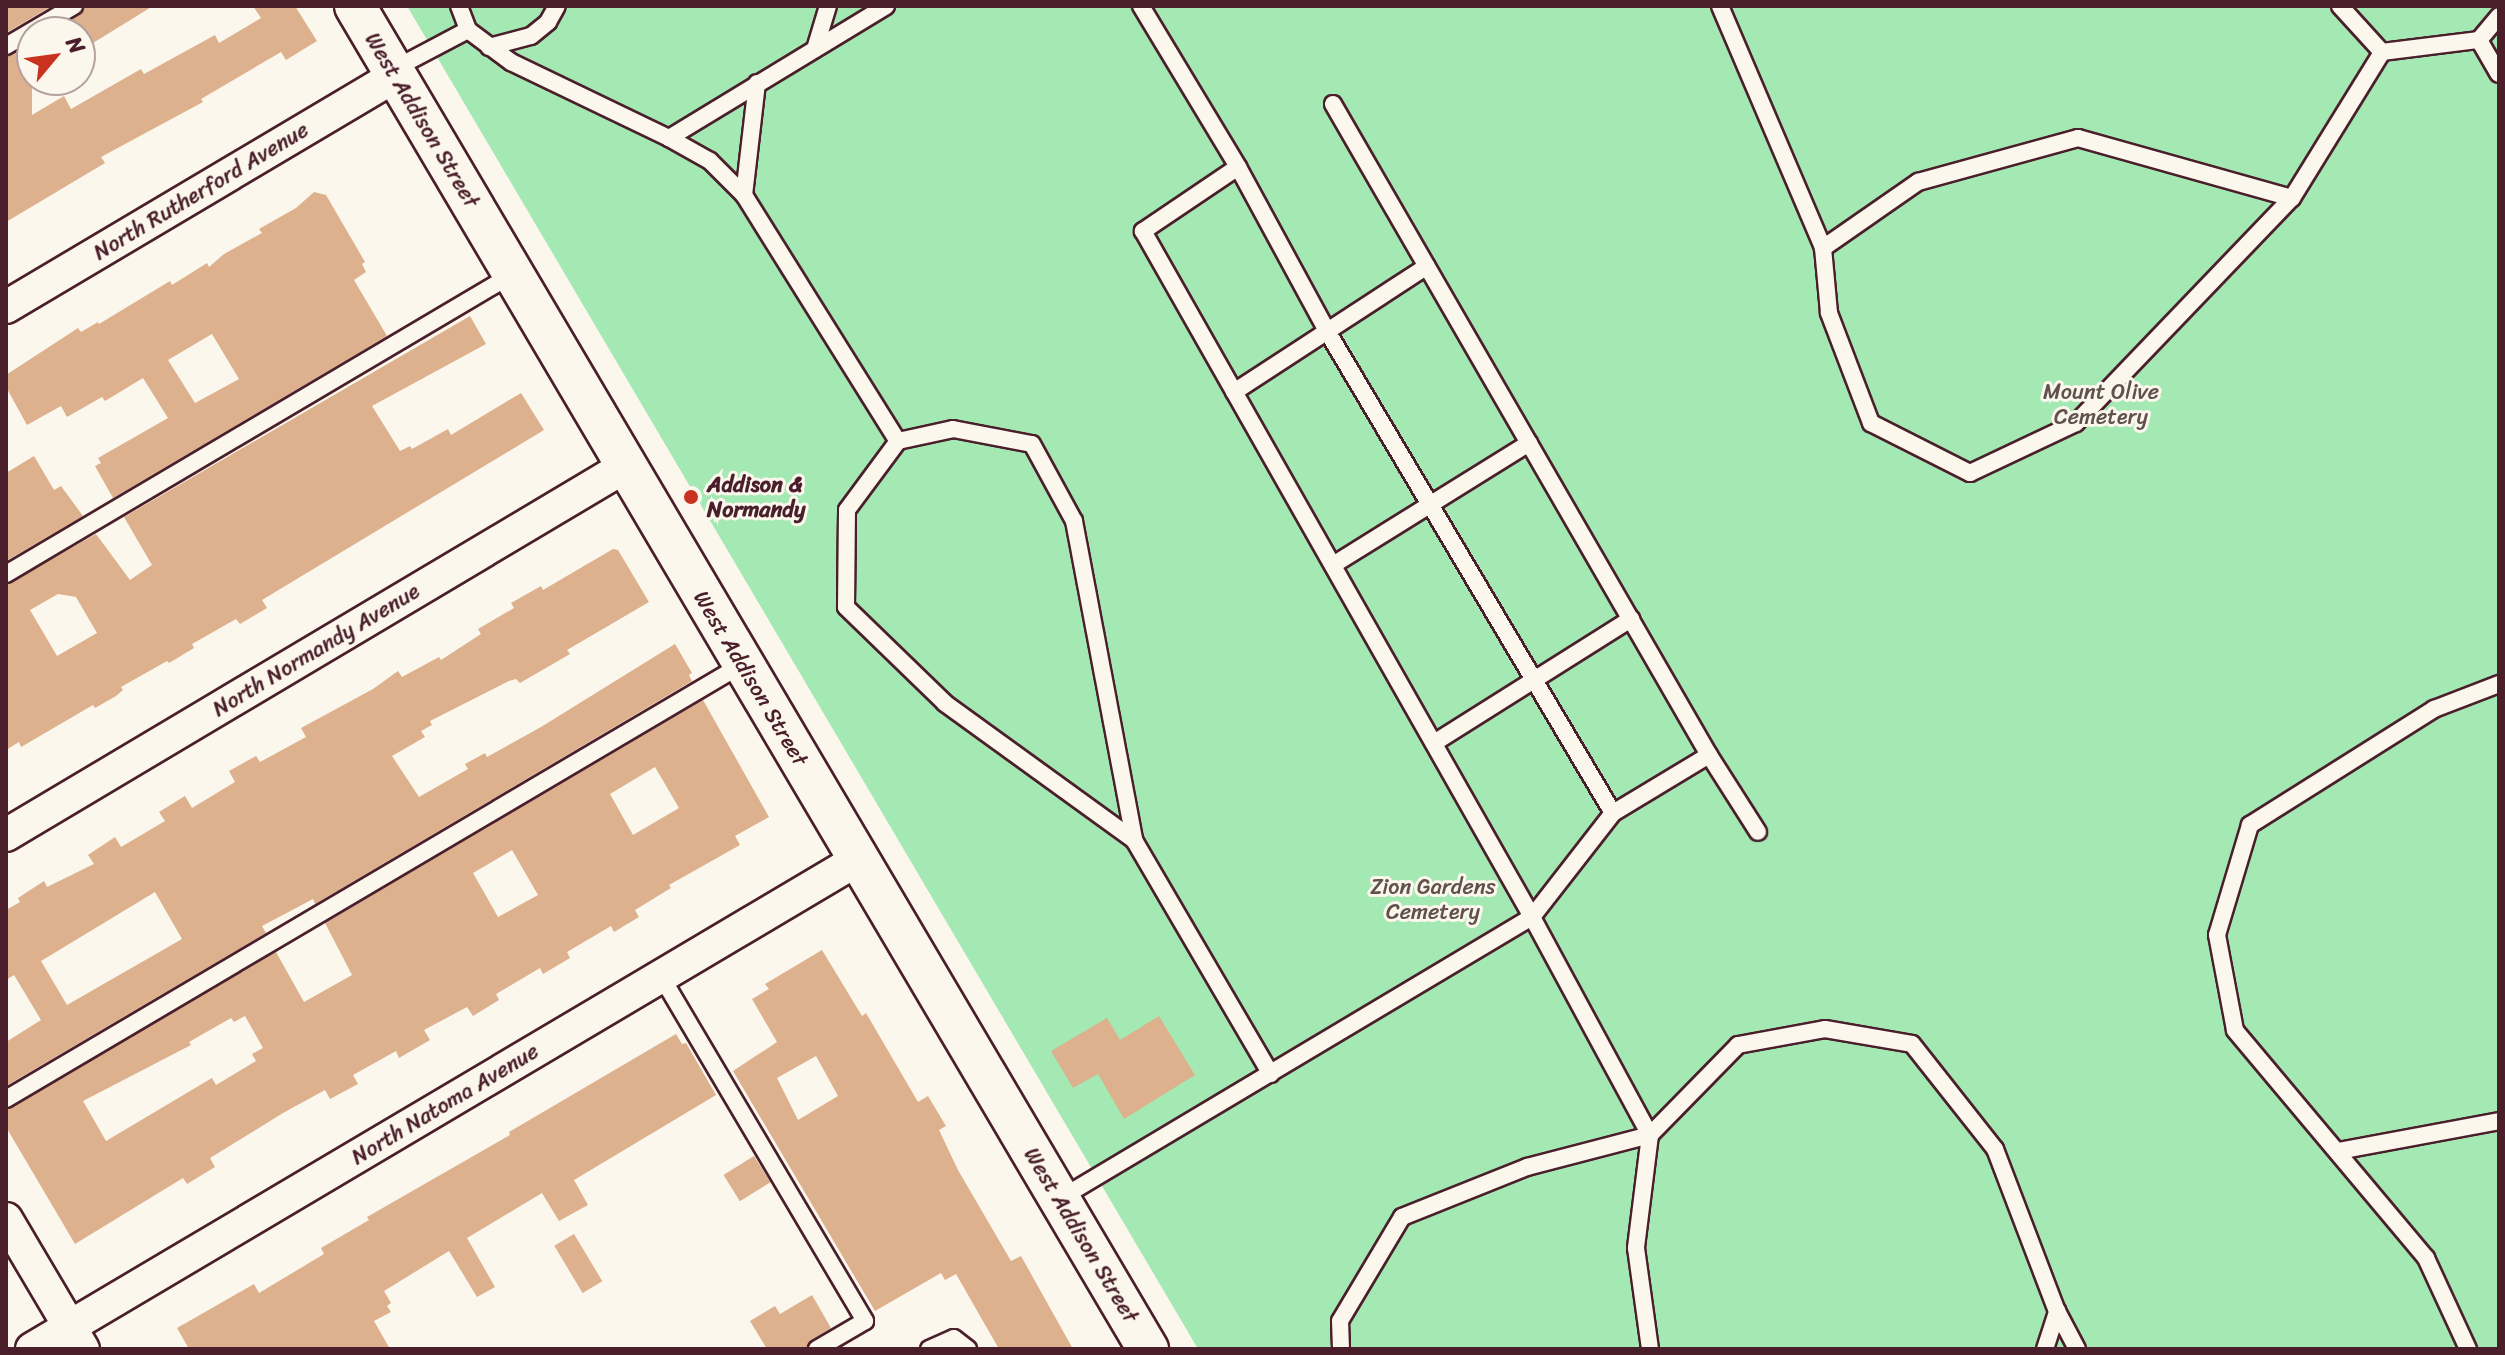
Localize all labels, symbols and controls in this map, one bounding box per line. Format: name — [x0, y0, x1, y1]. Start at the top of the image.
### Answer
north arrow — [16, 16, 96, 96]
street label: West Addison Street — [359, 28, 485, 212]
text: N — [55, 29, 96, 61]
street label: North Rutherford Avenue — [89, 116, 313, 266]
park label: Mount Olive Cemetery — [2043, 378, 2159, 430]
place label: Addison & Normandy — [707, 471, 805, 522]
marker: Addison & Normandy — [682, 488, 700, 506]
street label: North Normandy Avenue — [208, 578, 424, 722]
street label: West Addison Street — [688, 586, 814, 770]
park label: Zion Gardens Cemetery — [1370, 873, 1496, 924]
street label: North Natoma Avenue — [347, 1038, 543, 1170]
street label: West Addison Street — [1018, 1143, 1144, 1327]

